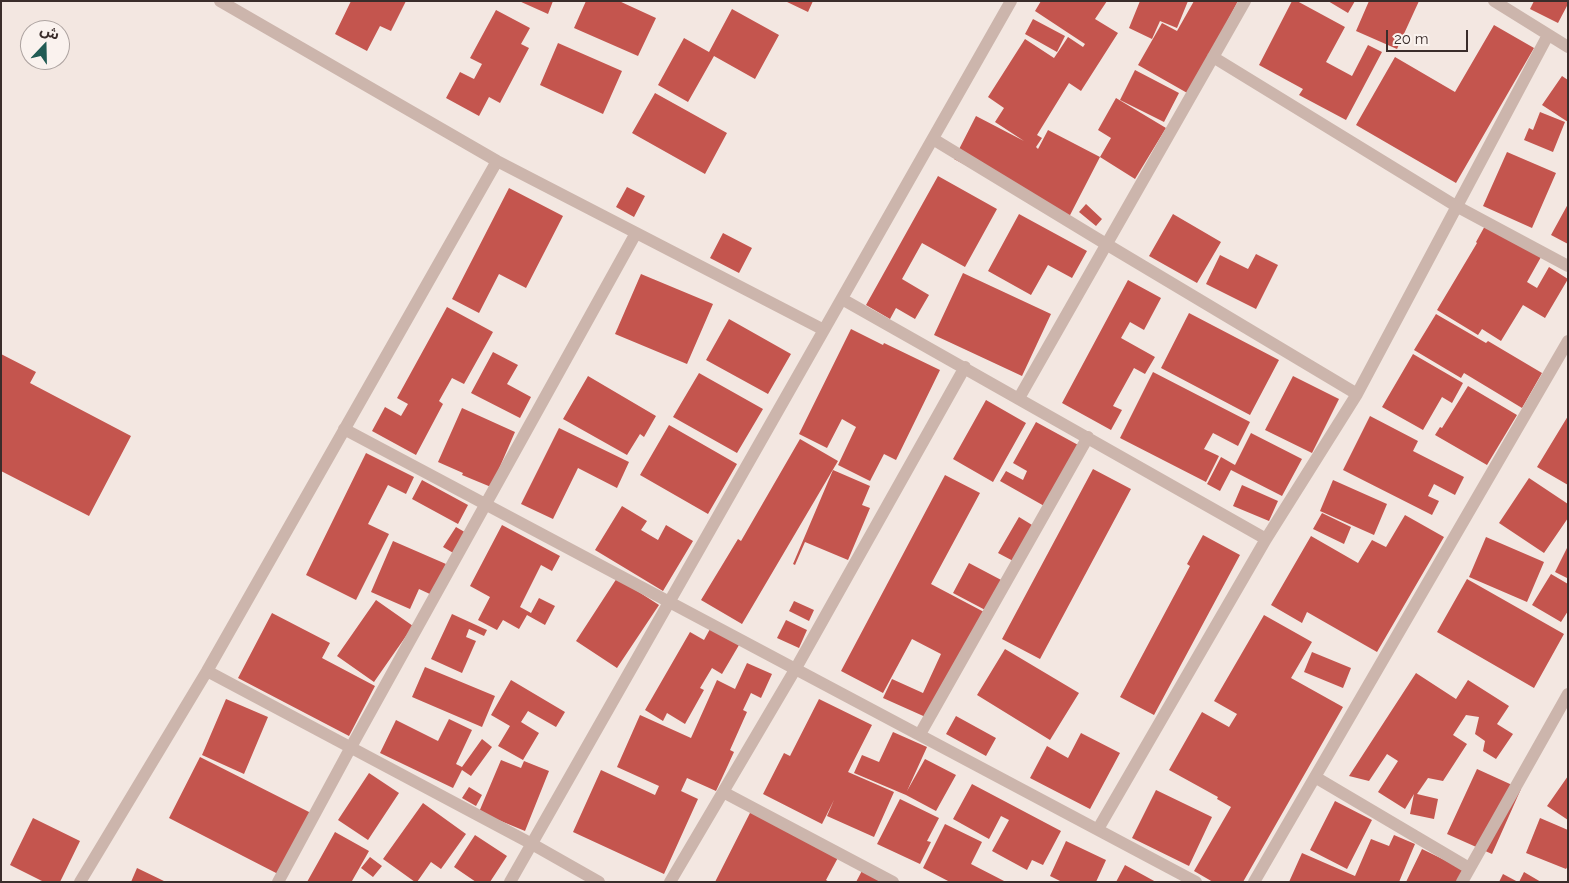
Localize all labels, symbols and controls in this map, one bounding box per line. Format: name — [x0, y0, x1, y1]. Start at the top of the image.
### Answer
north arrow — [20, 20, 70, 70]
scale bar — [1389, 20, 1472, 52]
text: ش — [38, 21, 62, 43]
text: 20 m — [1394, 30, 1429, 48]

